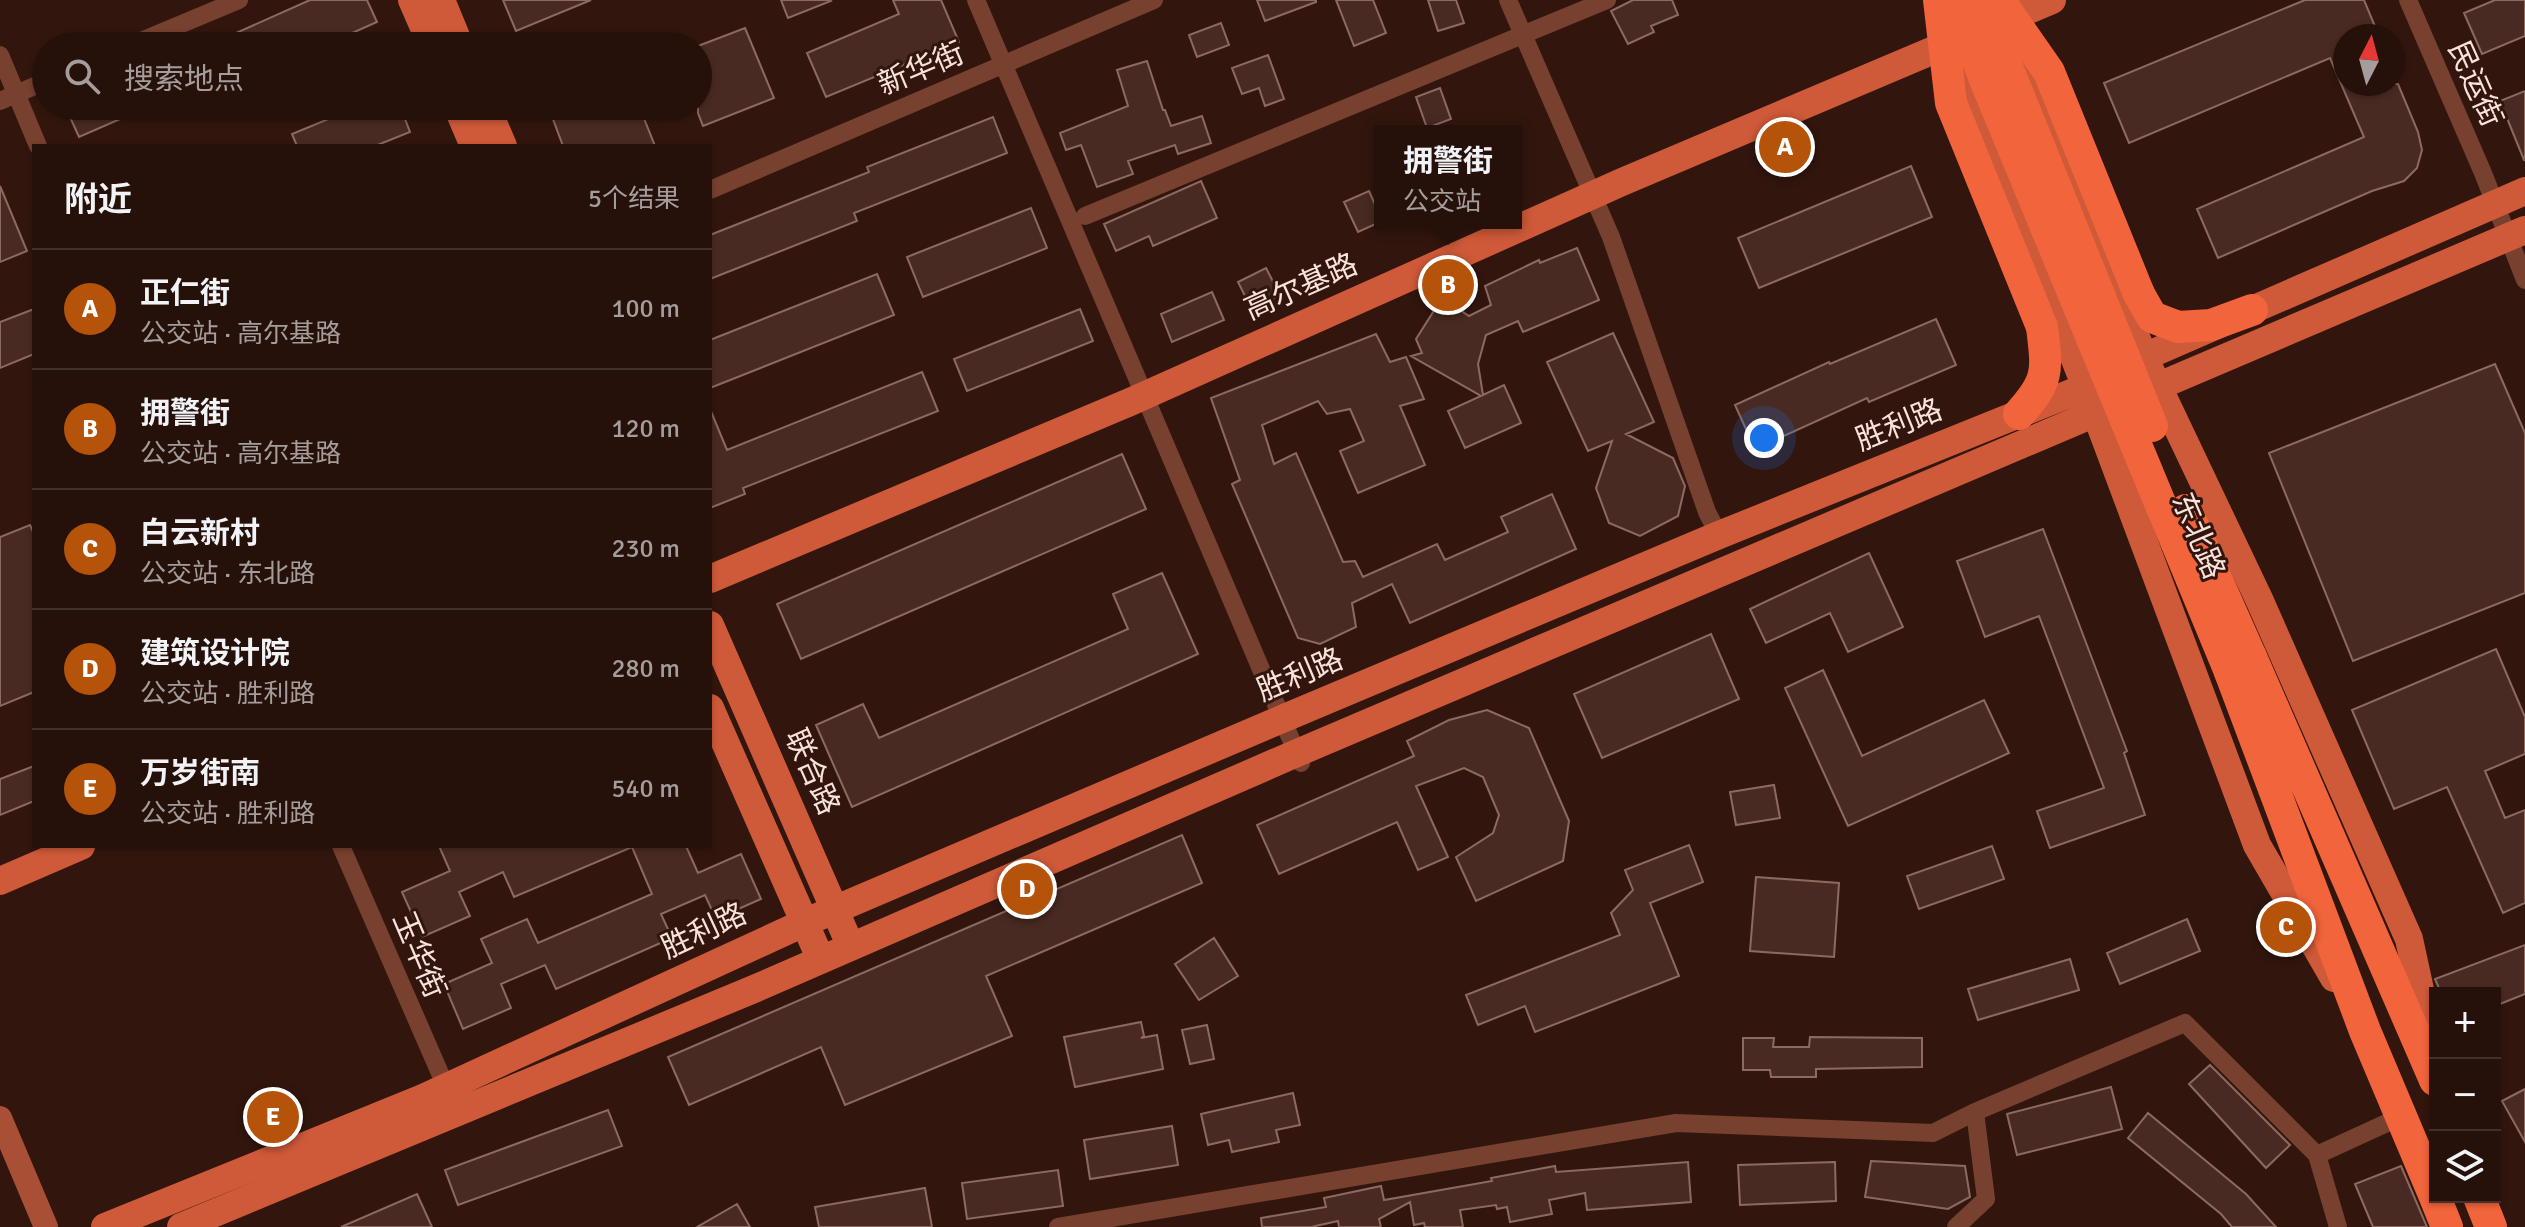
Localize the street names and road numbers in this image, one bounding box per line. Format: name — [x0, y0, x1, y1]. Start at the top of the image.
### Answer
street label: 新华街 — [872, 34, 970, 104]
street label: 民运街 — [2440, 35, 2510, 133]
street label: 高尔基路 — [1239, 246, 1363, 328]
street label: 胜利路 — [1850, 391, 1948, 459]
street label: 东北路 — [2163, 487, 2233, 585]
street label: 胜利路 — [1251, 640, 1349, 710]
street label: 联合路 — [777, 723, 847, 821]
street label: 胜利路 — [655, 895, 753, 967]
street label: 玉华街 — [384, 906, 454, 1004]

